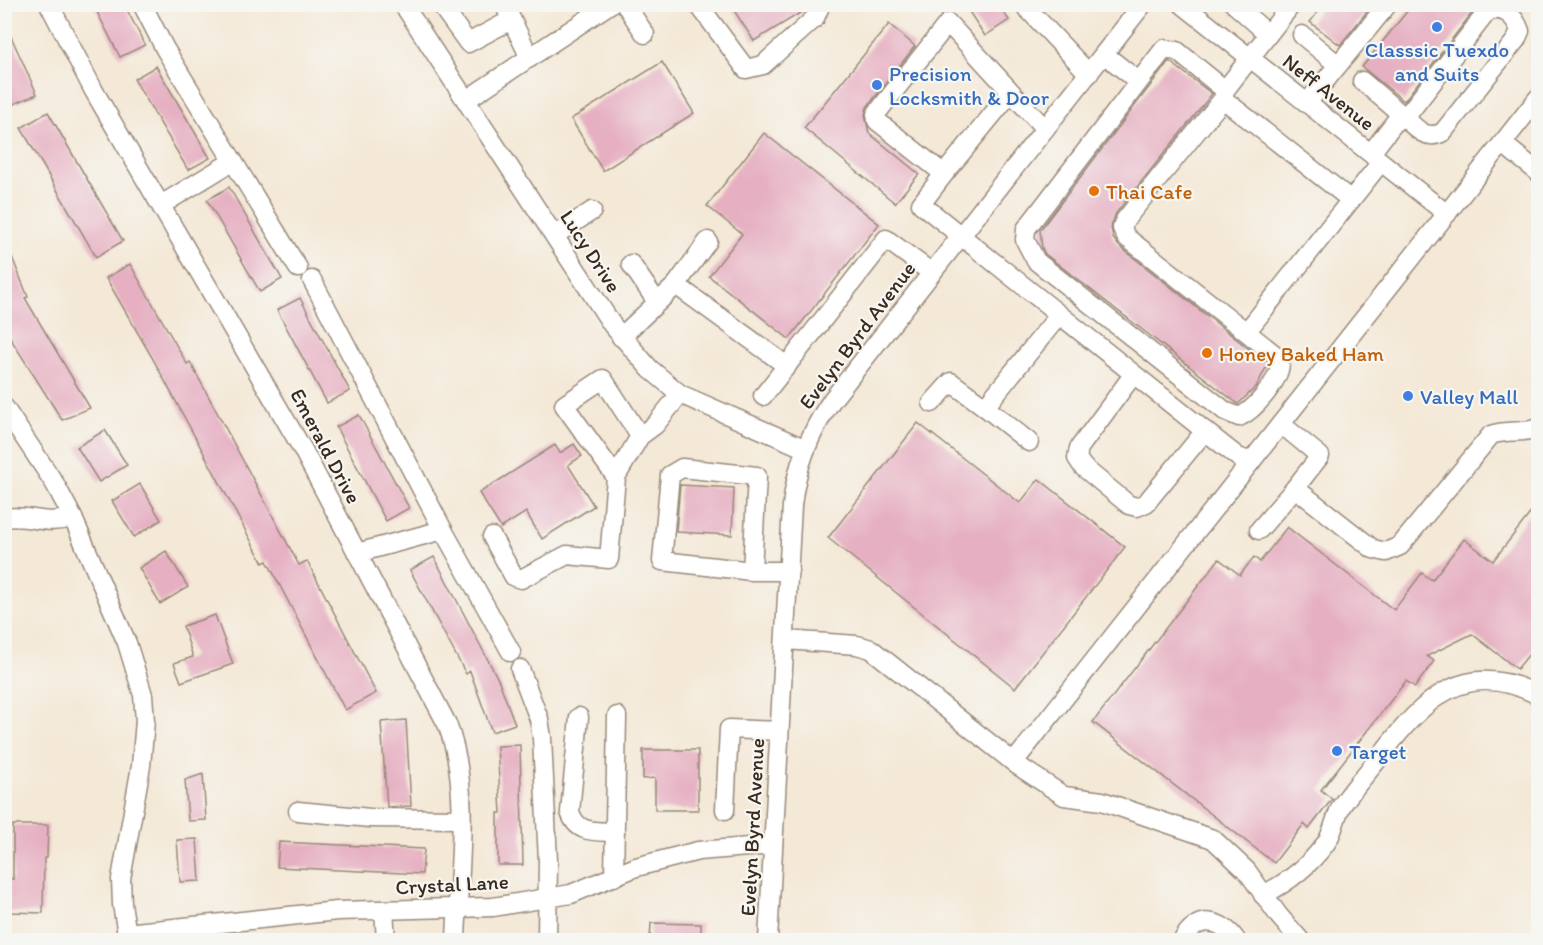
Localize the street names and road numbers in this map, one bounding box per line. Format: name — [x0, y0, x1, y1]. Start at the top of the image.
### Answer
street label: Neff Avenue — [1278, 48, 1380, 136]
street label: Lucy Drive — [555, 205, 627, 297]
street label: Evelyn Byrd Avenue — [793, 256, 921, 414]
street label: Emerald Drive — [285, 384, 367, 508]
street label: Evelyn Byrd Avenue — [735, 737, 769, 917]
street label: Crystal Lane — [395, 869, 509, 899]

